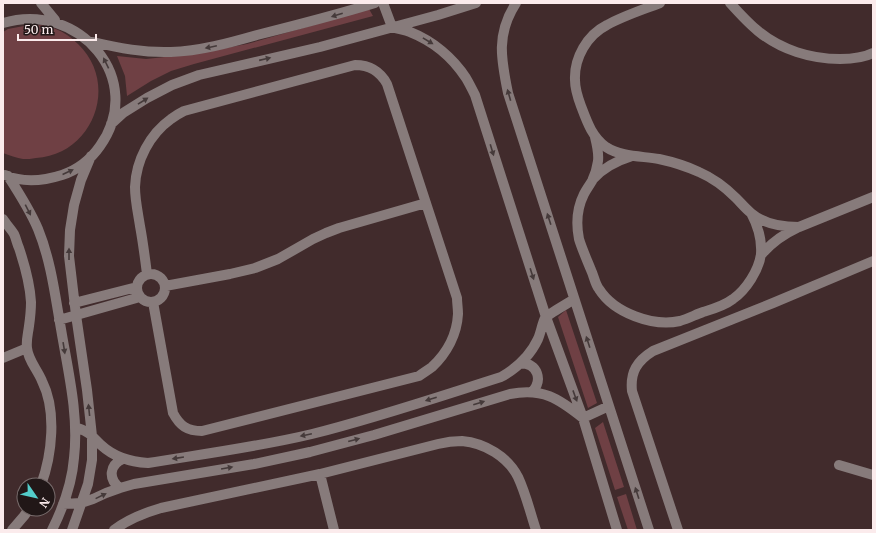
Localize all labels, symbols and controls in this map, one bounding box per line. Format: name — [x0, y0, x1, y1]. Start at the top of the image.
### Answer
one-way arrow — [331, 12, 343, 18]
scale bar — [18, 16, 96, 42]
text: 50 m — [24, 22, 53, 37]
one-way arrow — [422, 38, 434, 45]
one-way arrow — [205, 44, 218, 50]
one-way arrow — [259, 56, 271, 62]
one-way arrow — [103, 57, 110, 68]
one-way arrow — [506, 89, 512, 101]
one-way arrow — [138, 97, 148, 105]
one-way arrow — [489, 144, 495, 156]
one-way arrow — [62, 169, 74, 175]
one-way arrow — [25, 204, 31, 215]
one-way arrow — [545, 212, 551, 224]
one-way arrow — [66, 247, 72, 260]
one-way arrow — [529, 268, 535, 280]
one-way arrow — [585, 336, 591, 348]
one-way arrow — [61, 342, 67, 354]
one-way arrow — [572, 391, 578, 403]
one-way arrow — [425, 396, 437, 402]
one-way arrow — [473, 400, 485, 406]
one-way arrow — [86, 404, 93, 416]
one-way arrow — [300, 433, 312, 439]
one-way arrow — [348, 437, 360, 443]
one-way arrow — [172, 456, 184, 462]
one-way arrow — [221, 465, 233, 471]
north arrow — [16, 477, 56, 517]
one-way arrow — [634, 487, 640, 499]
one-way arrow — [95, 493, 106, 499]
text: N — [36, 495, 53, 510]

